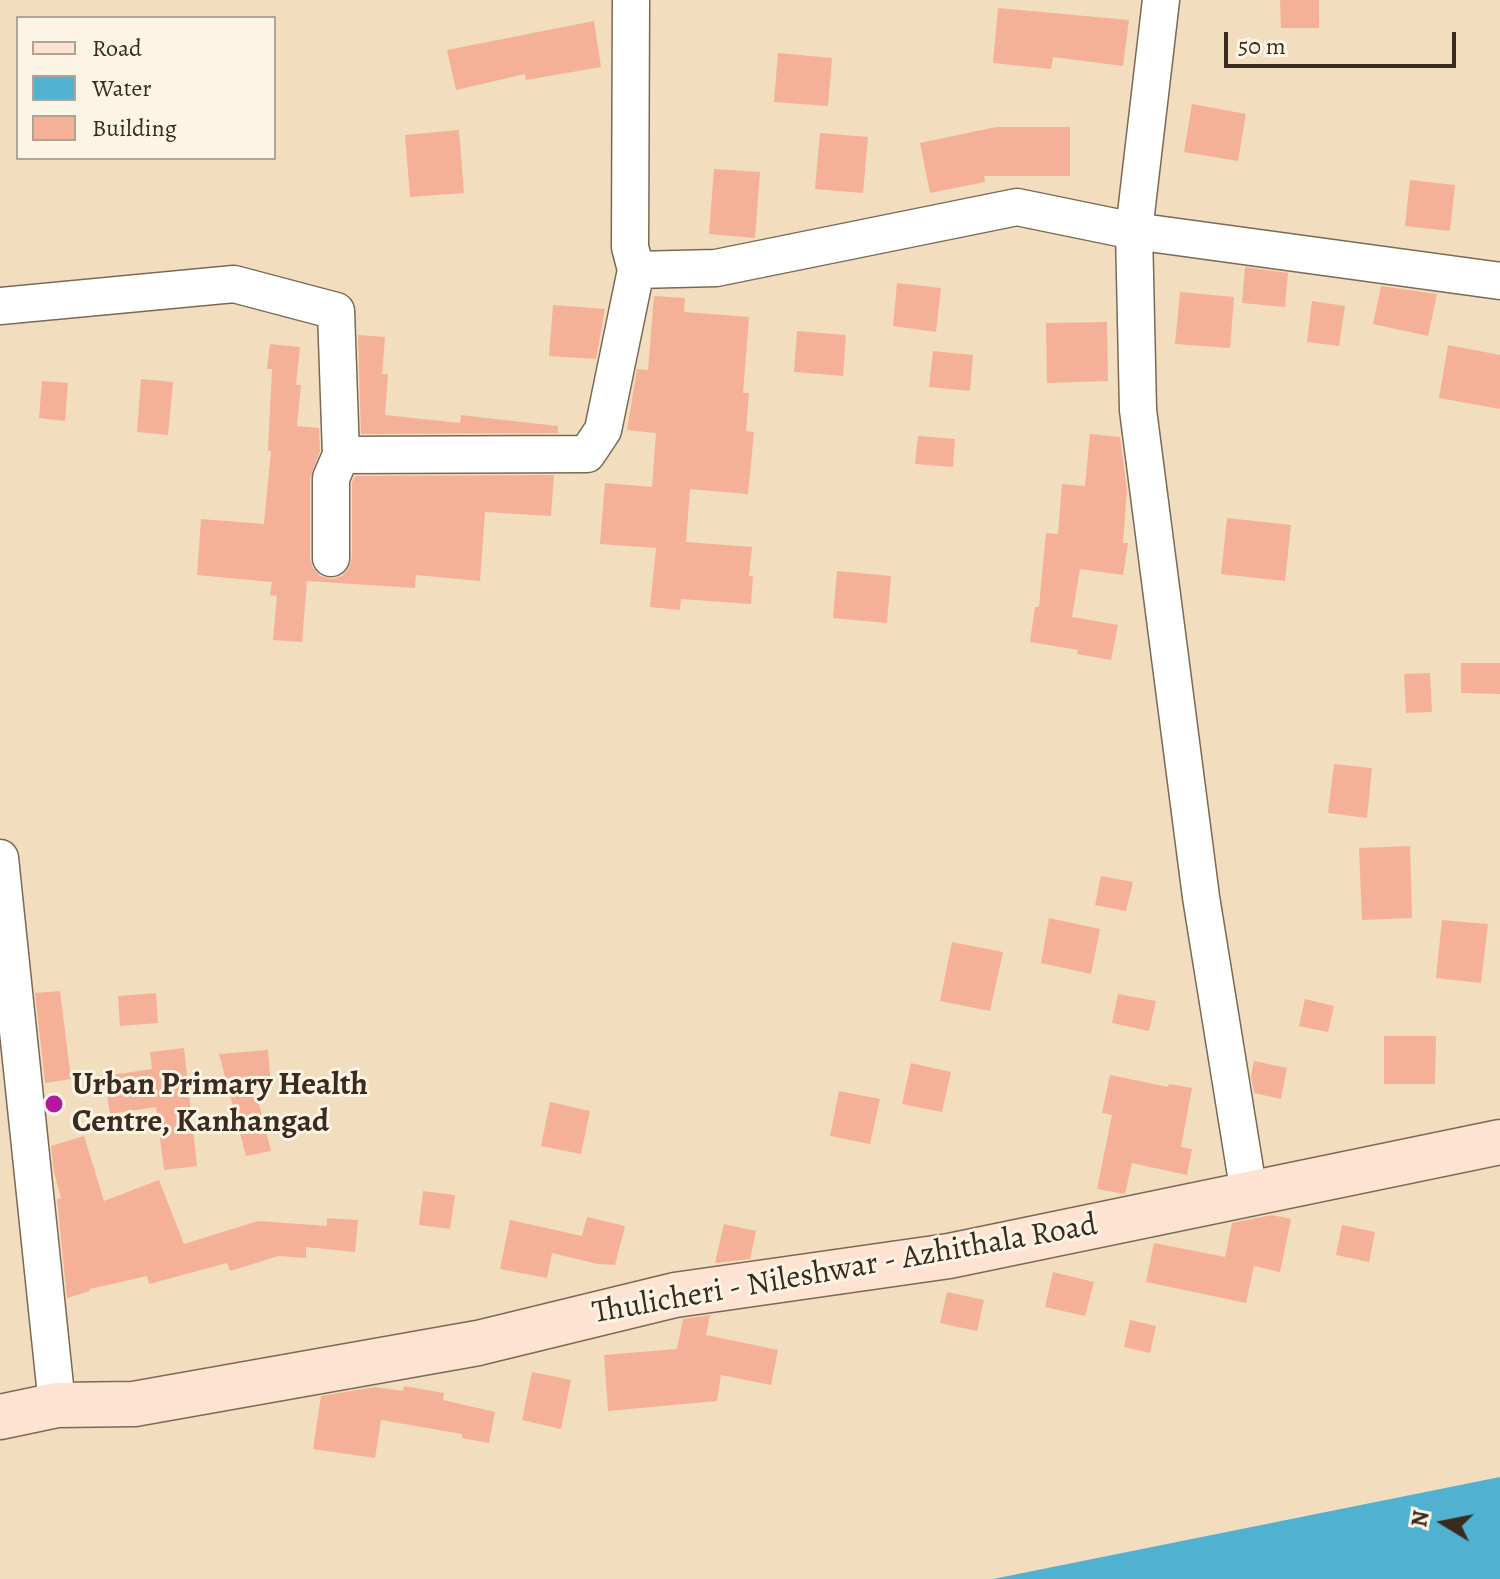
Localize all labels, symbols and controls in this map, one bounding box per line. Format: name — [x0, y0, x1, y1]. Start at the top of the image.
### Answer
legend — [16, 16, 276, 160]
scale bar — [1228, 16, 1460, 66]
text: 50 m — [1238, 30, 1286, 62]
text: Road — [92, 32, 142, 64]
text: Water — [92, 72, 152, 104]
text: Building — [92, 112, 177, 144]
place label: Urban Primary Health Centre, Kanhangad — [72, 1067, 368, 1142]
marker: Urban Primary Health Centre, Kanhangad — [43, 1093, 65, 1115]
street label: Thulicheri - Nileshwar - Azhithala Road — [590, 1207, 1100, 1333]
north arrow — [1404, 1483, 1484, 1563]
text: N — [1404, 1508, 1437, 1529]

